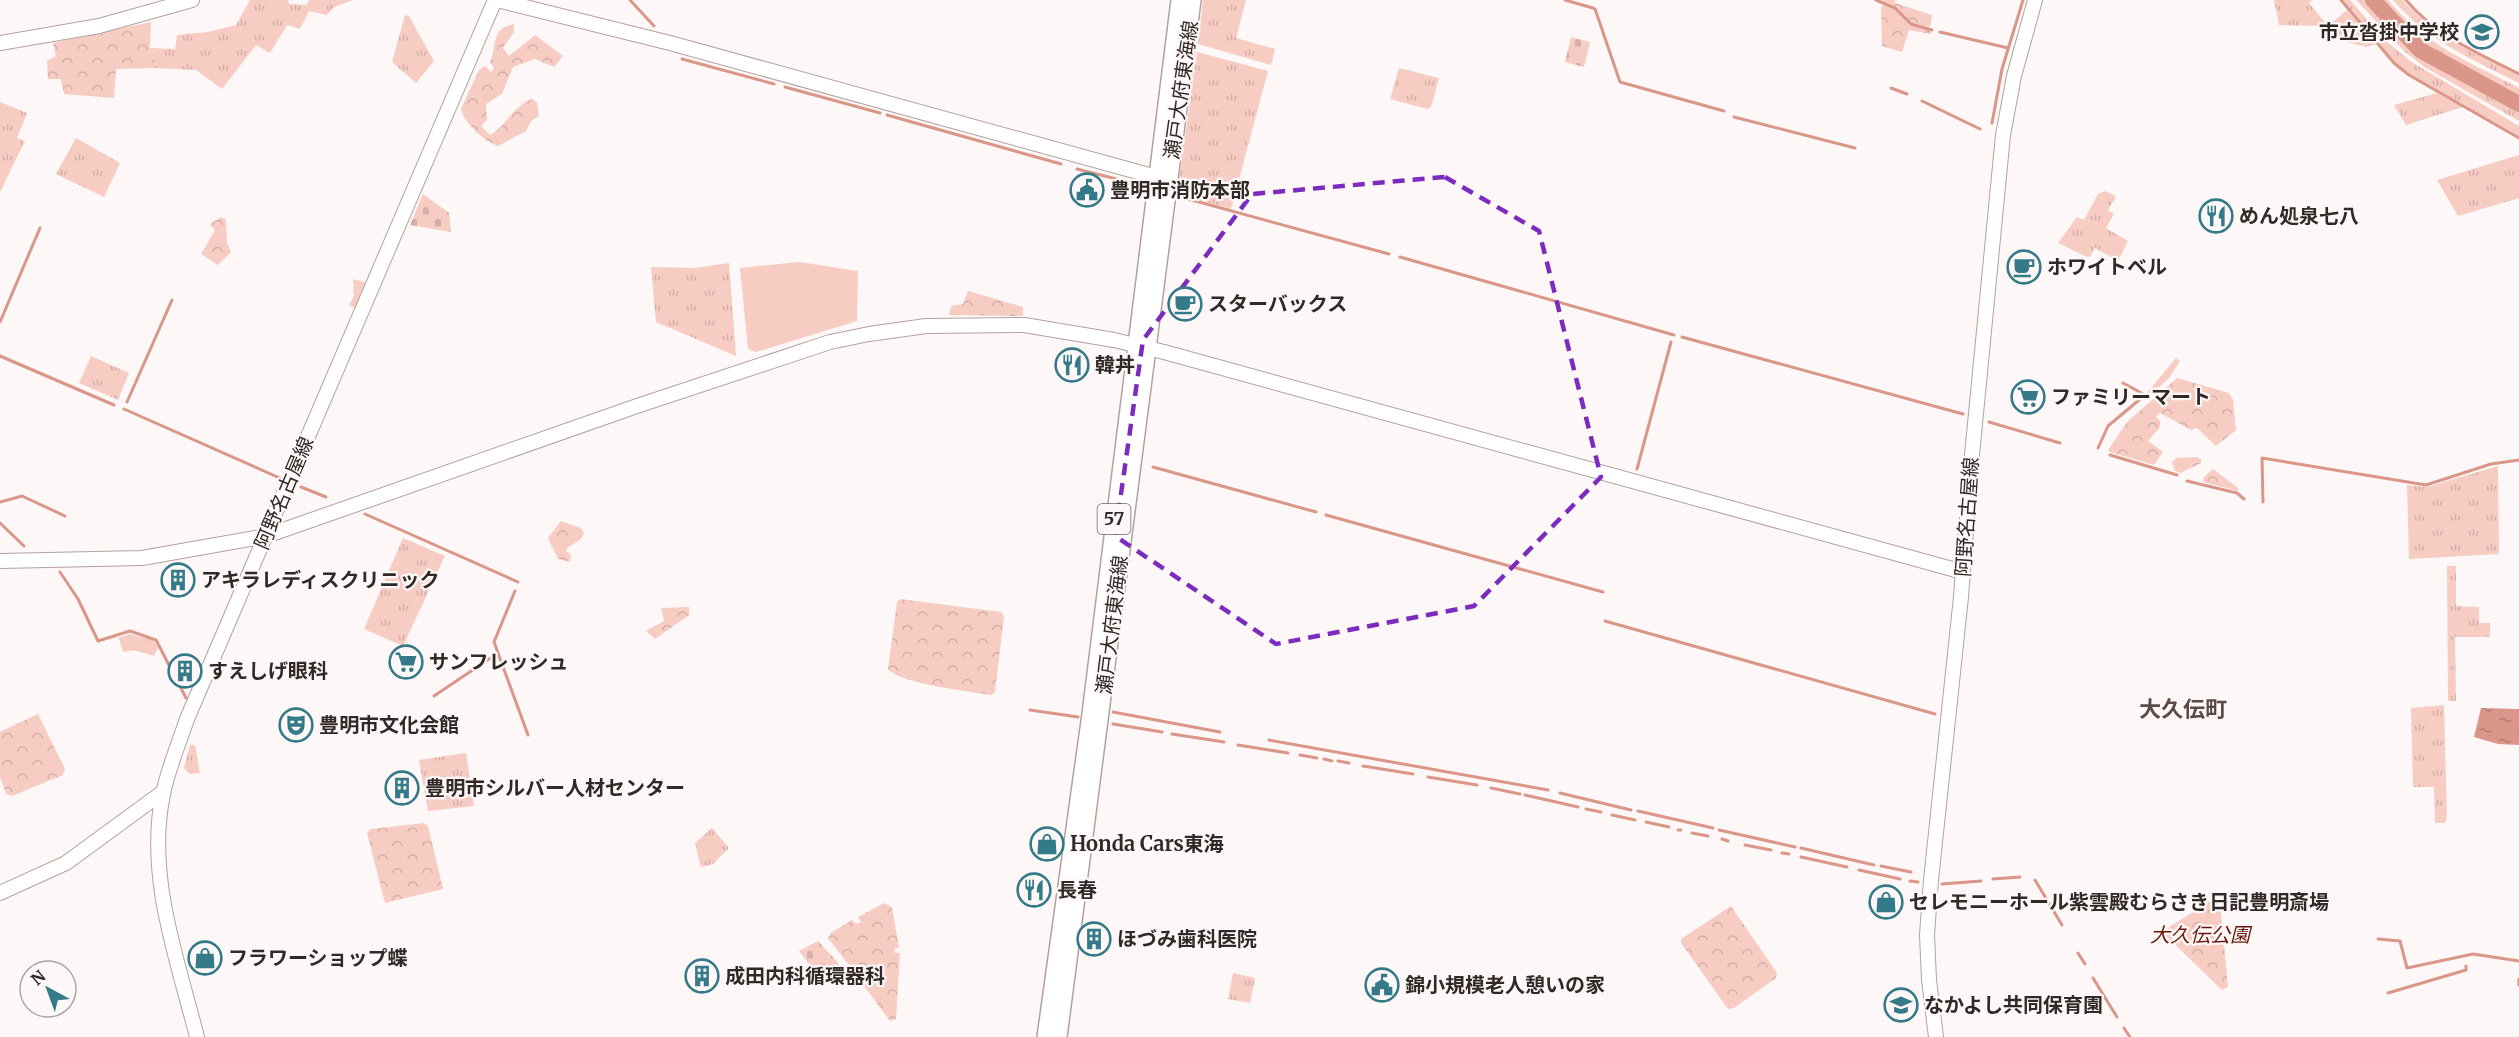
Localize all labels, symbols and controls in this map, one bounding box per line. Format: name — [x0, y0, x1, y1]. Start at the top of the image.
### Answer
school or university icon: 市立沓掛中学校 — [2464, 14, 2500, 50]
street label: 瀬戸大府東海線 — [1158, 19, 1203, 161]
place label: 市立沓掛中学校 — [2319, 19, 2459, 44]
public building icon: 豊明市消防本部 — [1069, 172, 1105, 208]
place label: 豊明市消防本部 — [1110, 177, 1250, 202]
restaurant icon: めん処泉七八 — [2198, 198, 2234, 234]
place label: めん処泉七八 — [2239, 203, 2359, 228]
cafe icon: ホワイトベル — [2006, 249, 2042, 285]
place label: ホワイトベル — [2047, 254, 2167, 279]
cafe icon: スターバックス — [1167, 286, 1203, 322]
place label: スターバックス — [1208, 291, 1347, 316]
restaurant icon: 韓丼 — [1054, 347, 1090, 383]
place label: 韓丼 — [1095, 352, 1135, 377]
supermarket icon: ファミリーマート — [2010, 379, 2046, 415]
place label: ファミリーマート — [2051, 384, 2211, 409]
street label: 阿野名古屋線 — [249, 433, 318, 553]
street label: 阿野名古屋線 — [1950, 456, 1983, 578]
road number: 57 — [1098, 504, 1130, 534]
street label: 瀬戸大府東海線 — [1091, 554, 1132, 696]
building icon: アキラレディスクリニック — [160, 562, 196, 598]
place label: アキラレディスクリニック — [201, 567, 440, 592]
supermarket icon: サンフレッシュ — [388, 644, 424, 680]
place label: サンフレッシュ — [429, 649, 568, 674]
building icon: すえしげ眼科 — [167, 653, 203, 689]
place label: すえしげ眼科 — [208, 658, 328, 683]
district label: 大久伝町 — [2139, 695, 2227, 723]
theatre icon: 豊明市文化会館 — [278, 707, 314, 743]
place label: 豊明市文化会館 — [319, 712, 459, 737]
building icon: 豊明市シルバー人材センター — [384, 770, 420, 806]
place label: 豊明市シルバー人材センター — [425, 775, 685, 800]
shop icon: Honda Cars東海 — [1029, 826, 1065, 862]
place label: Honda Cars東海 — [1070, 831, 1224, 856]
restaurant icon: 長春 — [1016, 872, 1052, 908]
place label: 長春 — [1057, 877, 1097, 902]
shop icon: セレモニーホール紫雲殿むらさき日記豊明斎場 — [1868, 884, 1904, 920]
place label: セレモニーホール紫雲殿むらさき日記豊明斎場 — [1909, 889, 2329, 914]
building icon: ほづみ歯科医院 — [1076, 921, 1112, 957]
park label: 大久伝公園 — [2150, 922, 2253, 947]
place label: ほづみ歯科医院 — [1117, 926, 1257, 951]
shop icon: フラワーショップ蝶 — [187, 940, 223, 976]
place label: フラワーショップ蝶 — [228, 945, 408, 970]
building icon: 成田内科循環器科 — [684, 958, 720, 994]
north arrow — [18, 959, 78, 1019]
place label: 成田内科循環器科 — [725, 963, 885, 988]
text: N — [27, 966, 50, 989]
public building icon: 錦小規模老人憩いの家 — [1364, 967, 1400, 1003]
place label: 錦小規模老人憩いの家 — [1405, 972, 1605, 997]
school or university icon: なかよし共同保育園 — [1883, 987, 1919, 1023]
place label: なかよし共同保育園 — [1924, 992, 2103, 1017]

